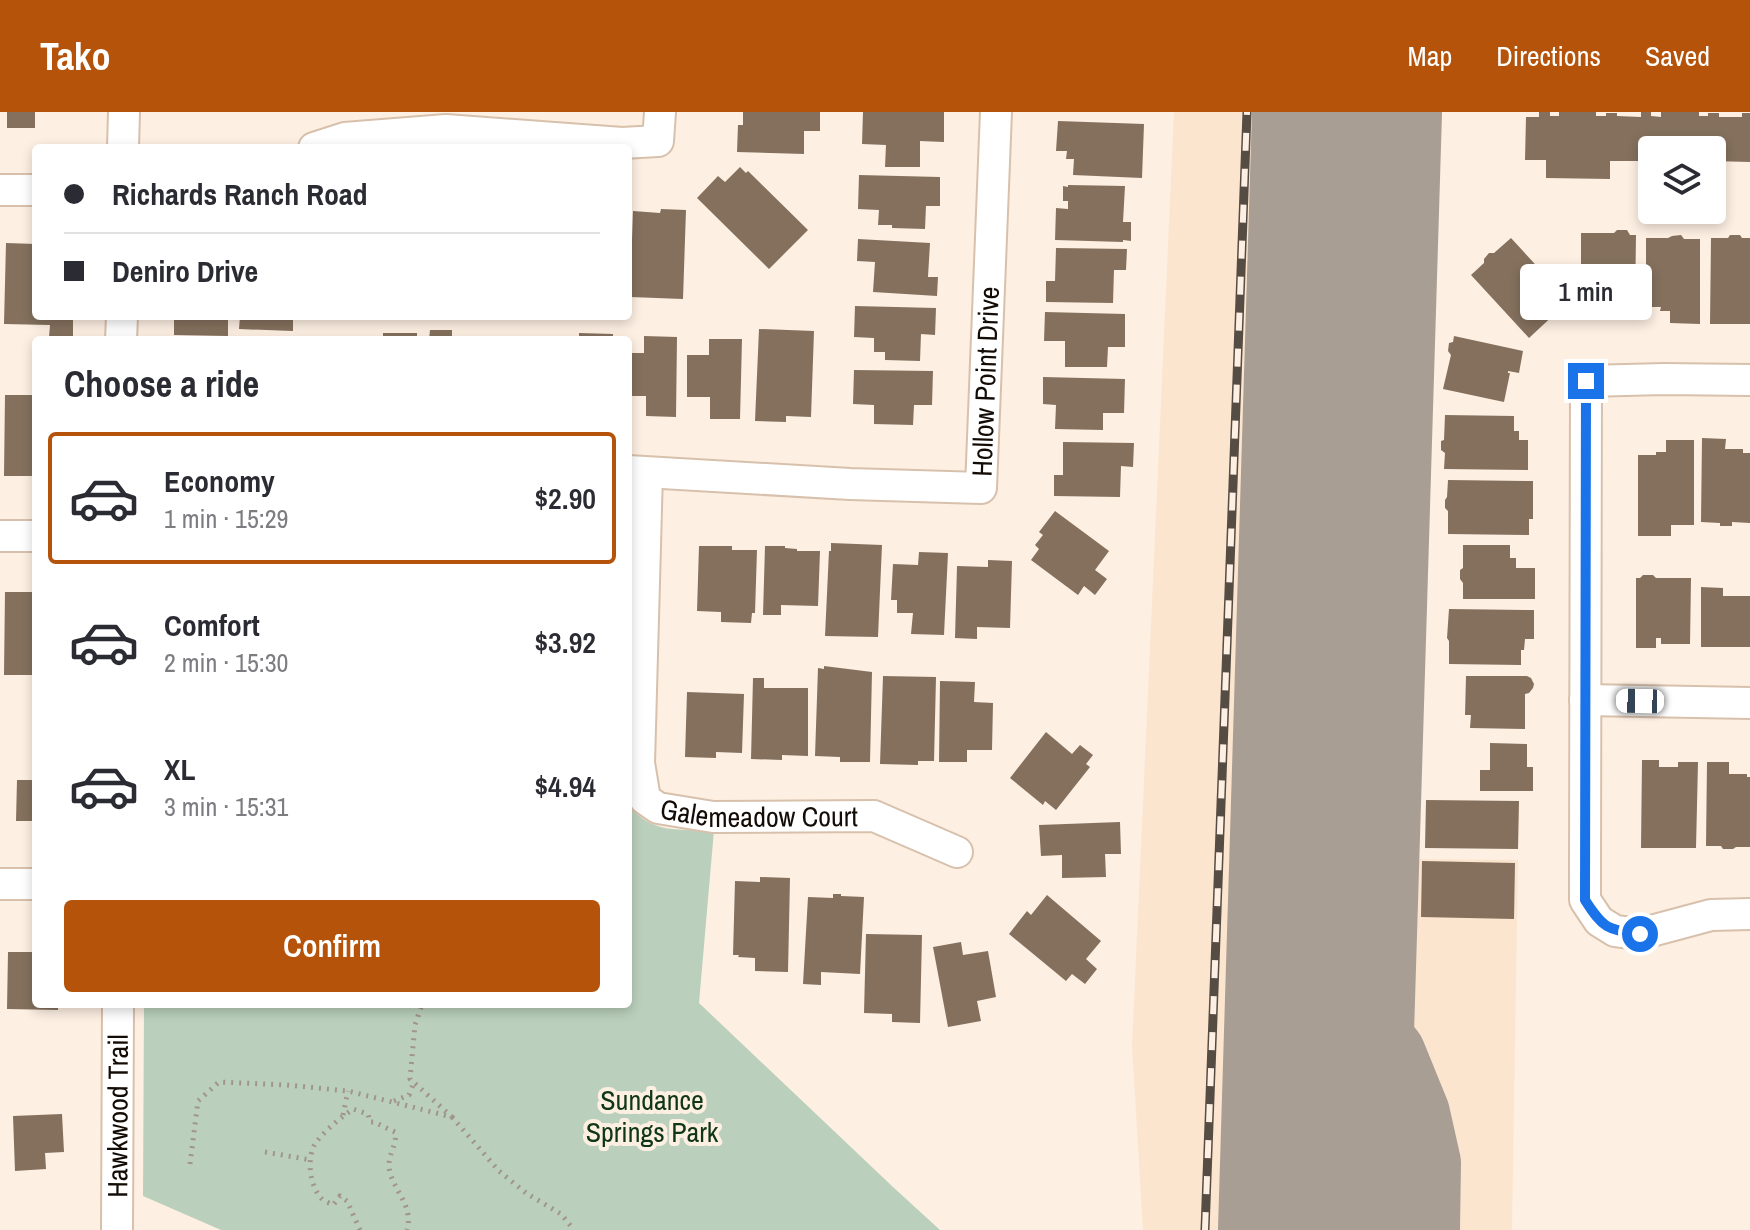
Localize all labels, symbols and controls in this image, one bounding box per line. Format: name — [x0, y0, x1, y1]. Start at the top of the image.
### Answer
text: Tako — [40, 31, 110, 82]
text: Map — [1408, 37, 1452, 75]
text: Directions — [1496, 37, 1601, 75]
text: Saved — [1645, 37, 1710, 75]
map controls — [1638, 136, 1726, 224]
button: layers — [1638, 136, 1726, 224]
text: Richards Ranch Road — [112, 174, 368, 214]
text: Deniro Drive — [112, 251, 258, 291]
callout: 1 min — [1520, 265, 1652, 321]
text: 1 min — [1559, 274, 1613, 309]
street label: Hollow Point Drive — [962, 286, 1008, 477]
text: Choose a ride — [64, 360, 259, 408]
route end — [1568, 363, 1604, 399]
text: Economy — [164, 461, 275, 501]
icon: car — [68, 462, 140, 534]
text: $2.90 — [534, 478, 596, 518]
text: 1 min · 15:29 — [164, 501, 288, 536]
text: Comfort — [164, 605, 260, 645]
icon: car — [68, 606, 140, 678]
text: $3.92 — [534, 622, 596, 662]
text: 2 min · 15:30 — [164, 645, 288, 680]
car — [1616, 689, 1664, 713]
text: XL — [164, 749, 195, 789]
icon: car — [68, 750, 140, 822]
text: $4.94 — [534, 766, 596, 806]
text: 3 min · 15:31 — [164, 789, 288, 824]
street label: Galemeadow Court — [658, 790, 858, 836]
button: Confirm — [64, 900, 600, 992]
route start — [1622, 916, 1658, 952]
street label: Hawkwood Trail — [98, 1034, 137, 1198]
park label: Sundance Springs Park — [586, 1081, 719, 1151]

